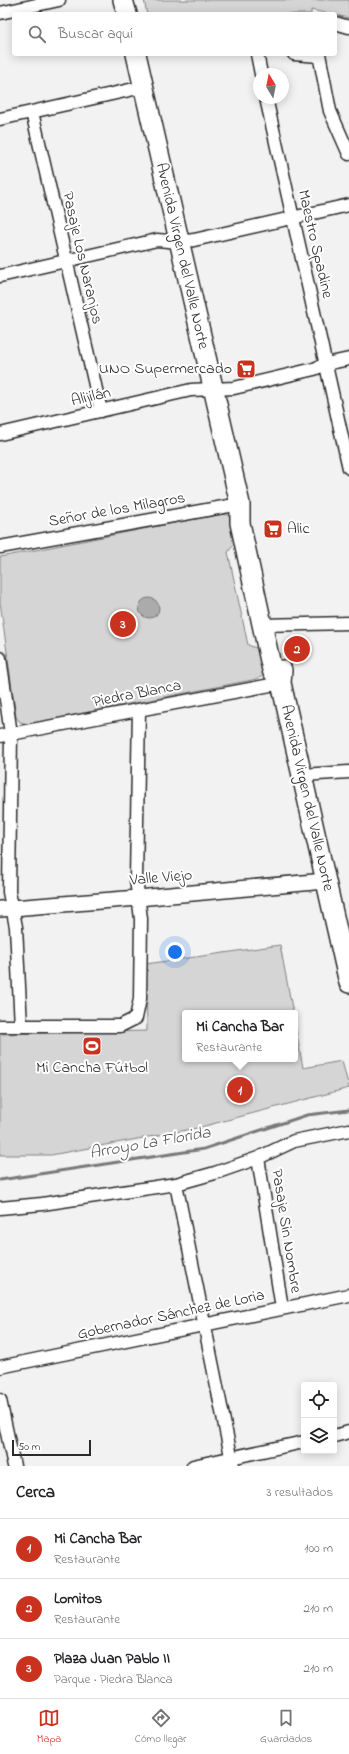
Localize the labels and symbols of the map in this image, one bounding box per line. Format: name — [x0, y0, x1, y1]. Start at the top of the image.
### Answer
north arrow — [253, 68, 289, 104]
street label: Avenida Virgen del Valle Norte — [149, 160, 215, 352]
street label: Maestro Spadine — [291, 187, 339, 302]
street label: Pasaje Los Naranjos — [55, 189, 109, 327]
place label: UNO Supermercado — [99, 357, 232, 381]
supermarket icon: UNO Supermercado — [235, 358, 257, 380]
street label: Alijilán — [69, 381, 113, 413]
street label: Señor de los Milagros — [47, 486, 187, 534]
place label: Alic — [287, 517, 310, 541]
supermarket icon: Alic — [262, 518, 284, 540]
pin: 3 — [110, 609, 136, 639]
pin: 2 — [284, 634, 310, 664]
street label: Piedra Blanca — [91, 674, 183, 714]
street label: Avenida Virgen del Valle Norte — [274, 702, 340, 894]
street label: Valle Viejo — [128, 863, 193, 893]
your location — [165, 942, 185, 962]
sports icon: Mi Cancha Fútbol — [81, 1035, 103, 1057]
place label: Mi Cancha Fútbol — [36, 1056, 148, 1080]
pin: 1 — [227, 1075, 253, 1105]
water label: Arroyo La Florida — [88, 1120, 213, 1167]
street label: Pasaje Sin Nombre — [264, 1167, 308, 1296]
street label: Gobernador Sánchez de Loria — [75, 1283, 267, 1347]
scale bar — [12, 1438, 91, 1457]

